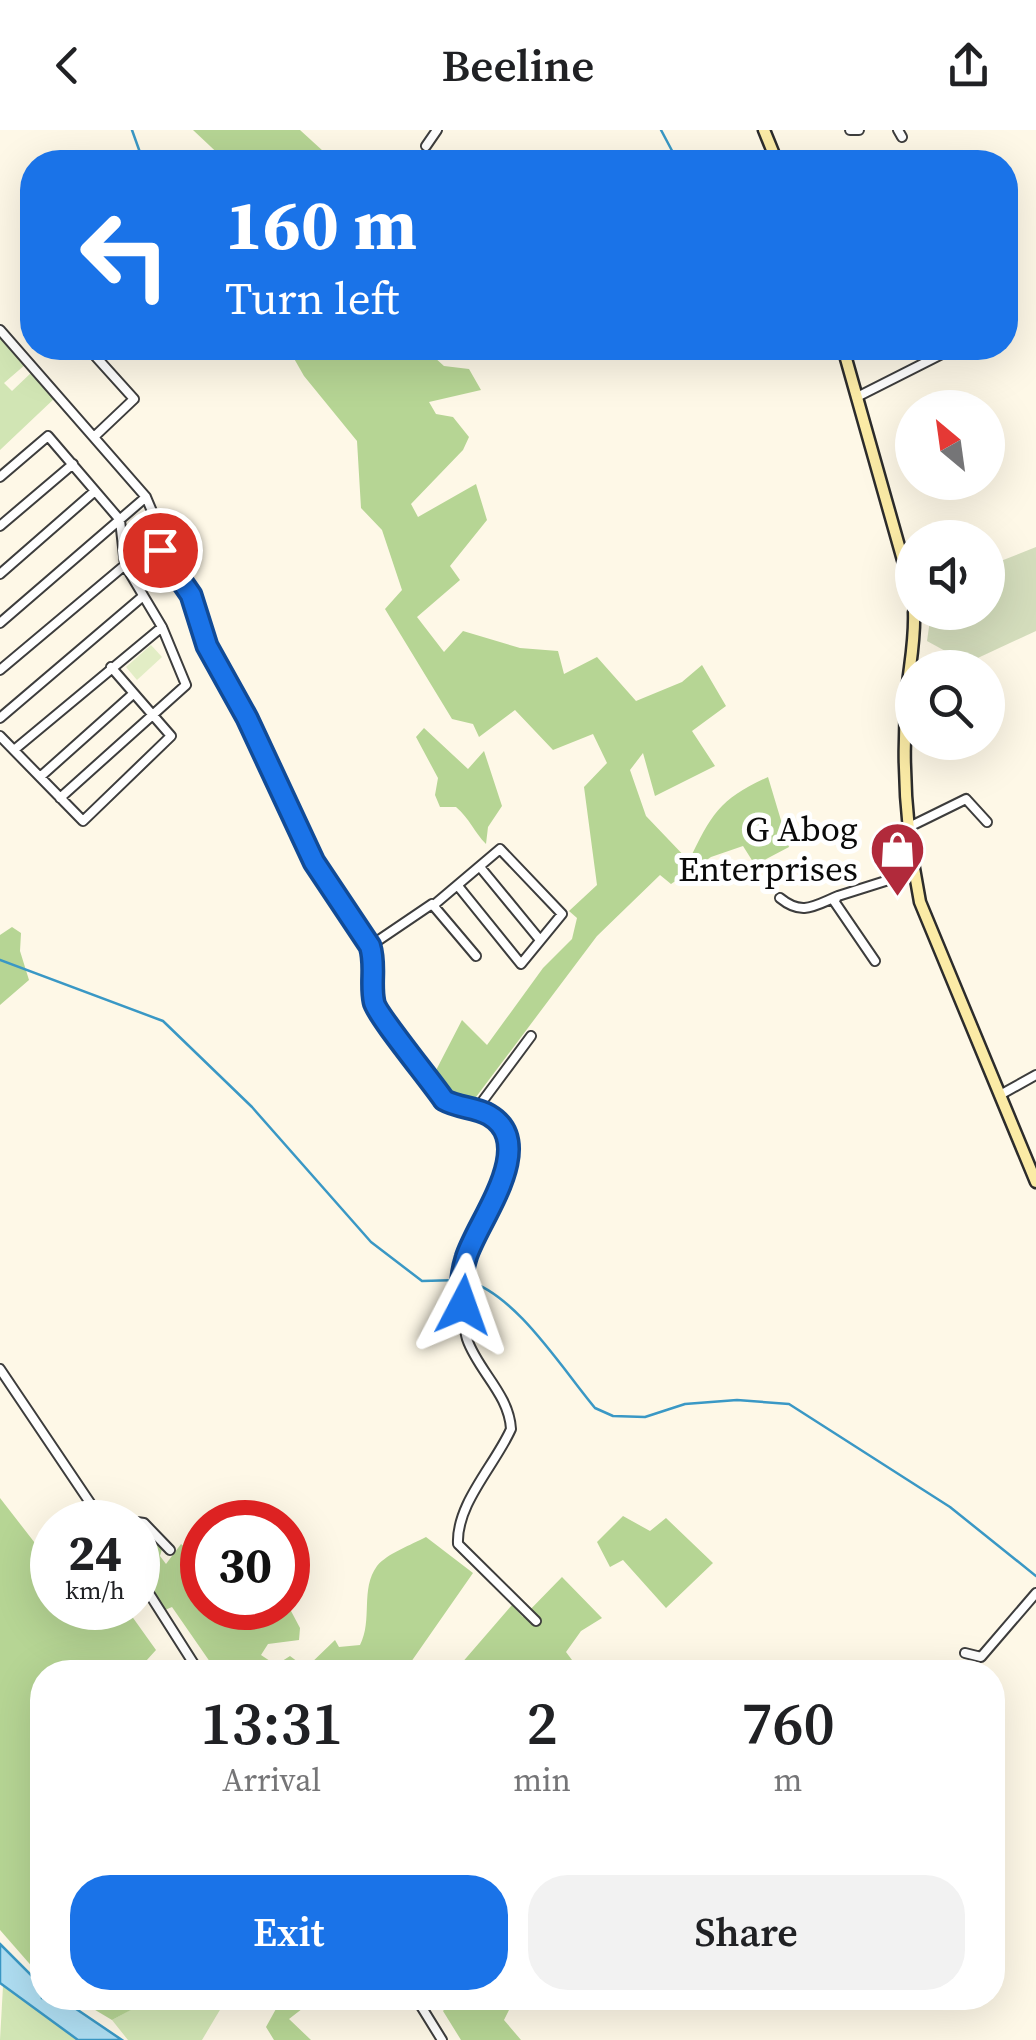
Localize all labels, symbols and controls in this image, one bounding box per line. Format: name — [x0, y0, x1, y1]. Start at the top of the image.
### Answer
text: Beeline — [441, 34, 595, 96]
icon: back — [40, 38, 95, 93]
icon: share — [941, 38, 996, 93]
text: 160 m — [225, 176, 417, 272]
icon: left — [60, 190, 190, 320]
text: Turn left — [225, 267, 399, 329]
north arrow — [895, 390, 1005, 500]
map controls — [895, 390, 1005, 760]
pin — [118, 508, 203, 593]
button: sound — [895, 520, 1005, 630]
icon: arrive — [133, 523, 188, 578]
button: search — [895, 650, 1005, 760]
place label: G Abog Enterprises — [678, 805, 858, 893]
shop icon: G Abog Enterprises — [867, 819, 927, 898]
position arrow — [411, 1253, 515, 1357]
speed limit sign: 30 — [180, 1500, 310, 1630]
text: 24 — [68, 1518, 122, 1587]
text: km/h — [65, 1573, 125, 1607]
text: 13:31 — [200, 1682, 343, 1764]
text: 2 — [527, 1682, 558, 1764]
text: 760 — [741, 1682, 835, 1764]
text: Arrival — [222, 1758, 321, 1802]
text: min — [513, 1758, 571, 1802]
text: m — [774, 1758, 802, 1802]
button: Exit — [70, 1875, 508, 1990]
button: Share — [528, 1875, 965, 1990]

